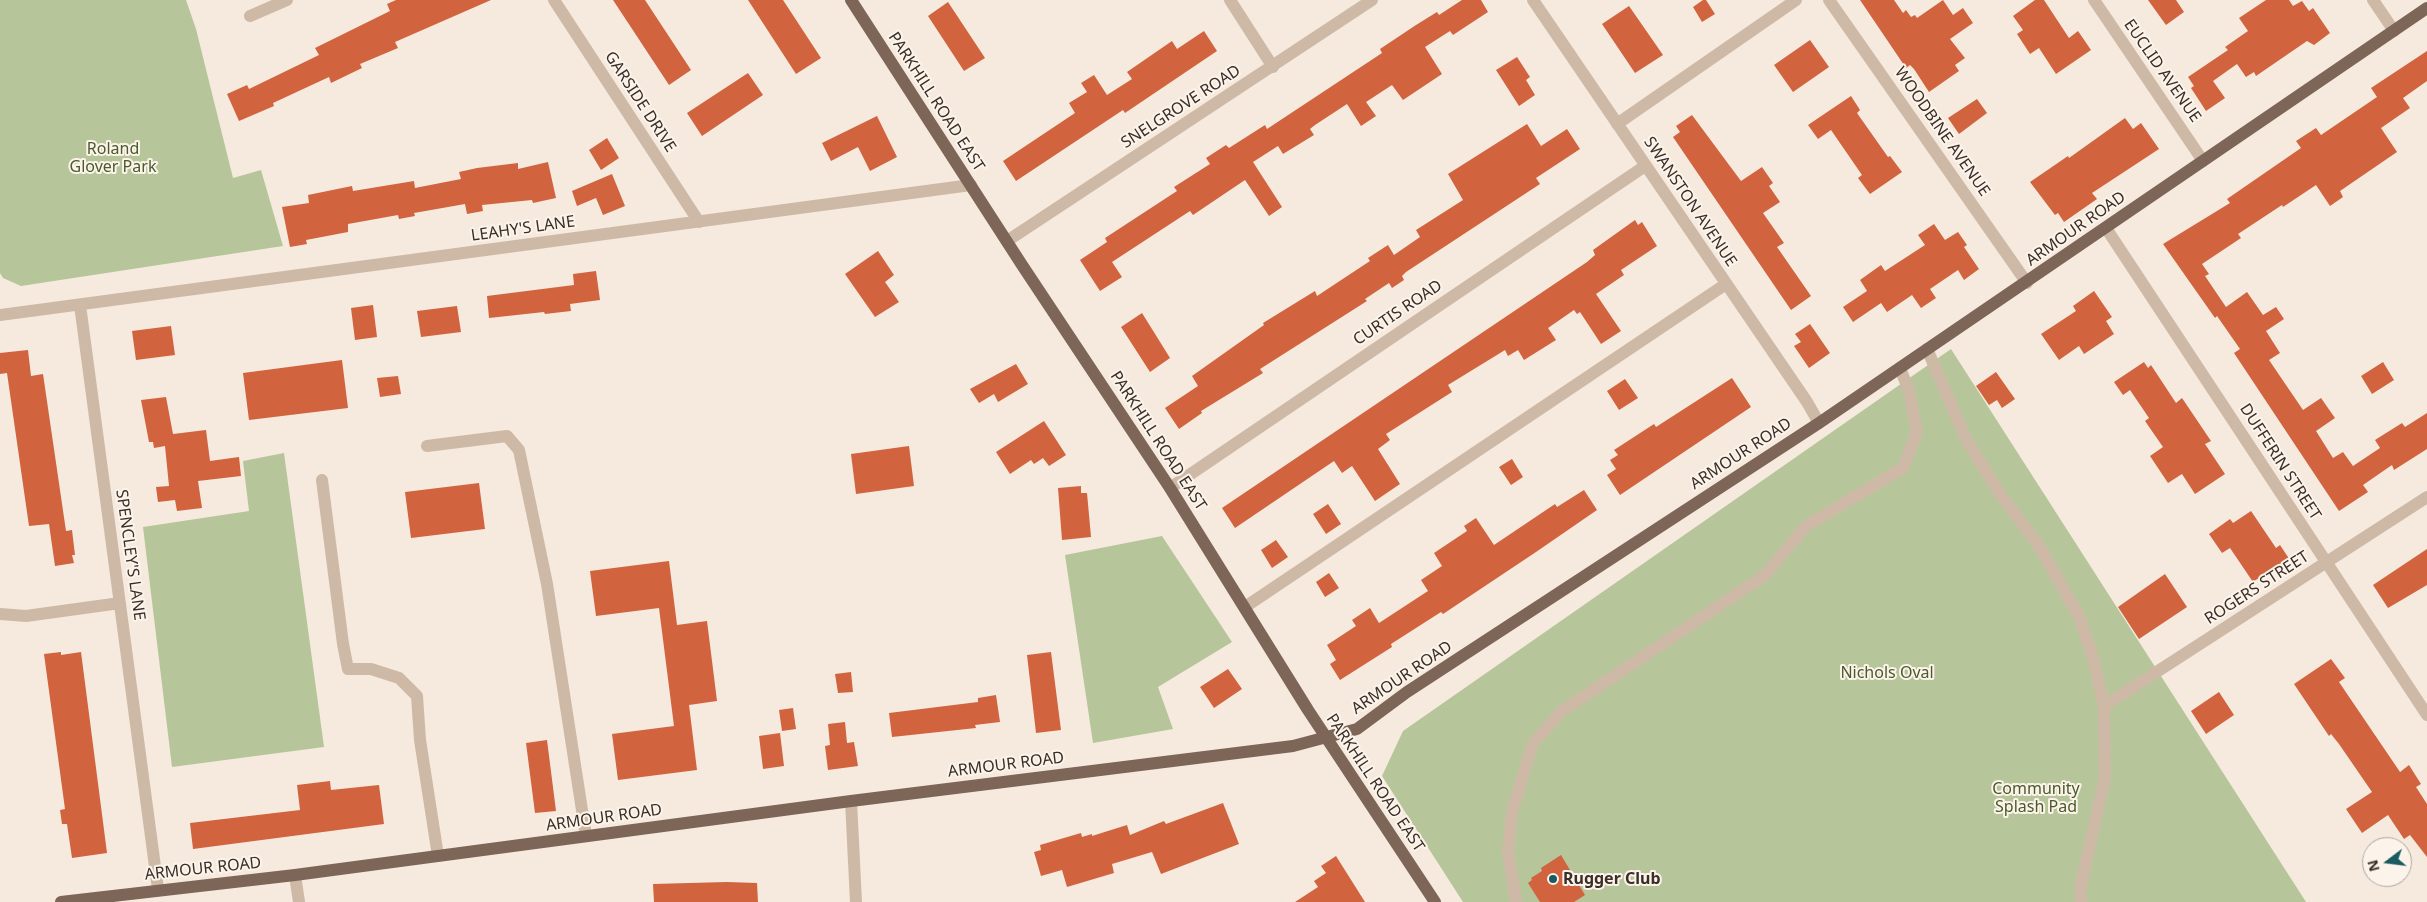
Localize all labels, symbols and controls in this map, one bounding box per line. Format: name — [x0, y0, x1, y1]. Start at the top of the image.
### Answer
street label: EUCLID AVENUE — [2119, 16, 2205, 126]
street label: PARKHILL ROAD EAST — [884, 29, 988, 175]
street label: GARSIDE DRIVE — [600, 48, 680, 156]
street label: SNELGROVE ROAD — [1118, 61, 1244, 153]
street label: WOODBINE AVENUE — [1890, 64, 1994, 200]
street label: SWANSTON AVENUE — [1639, 133, 1741, 271]
park label: Roland Glover Park — [70, 139, 156, 177]
street label: ARMOUR ROAD — [2023, 188, 2129, 270]
street label: LEAHY'S LANE — [470, 212, 576, 246]
street label: CURTIS ROAD — [1350, 276, 1446, 350]
street label: PARKHILL ROAD EAST — [1106, 368, 1210, 514]
street label: DUFFERIN STREET — [2235, 400, 2325, 524]
street label: ARMOUR ROAD — [1687, 414, 1795, 494]
street label: SPENCLEY'S LANE — [111, 488, 149, 622]
street label: ROGERS STREET — [2201, 547, 2313, 629]
street label: ARMOUR ROAD — [1348, 637, 1456, 719]
park label: Nichols Oval — [1840, 663, 1934, 683]
street label: PARKHILL ROAD EAST — [1322, 710, 1428, 856]
street label: ARMOUR ROAD — [947, 748, 1065, 782]
park label: Community Splash Pad — [1992, 779, 2080, 817]
street label: ARMOUR ROAD — [545, 800, 663, 836]
north arrow — [2362, 837, 2412, 887]
street label: ARMOUR ROAD — [144, 853, 262, 885]
text: N — [2362, 858, 2384, 874]
place label: Rugger Club — [1563, 869, 1661, 889]
marker: Rugger Club — [1547, 873, 1559, 885]

